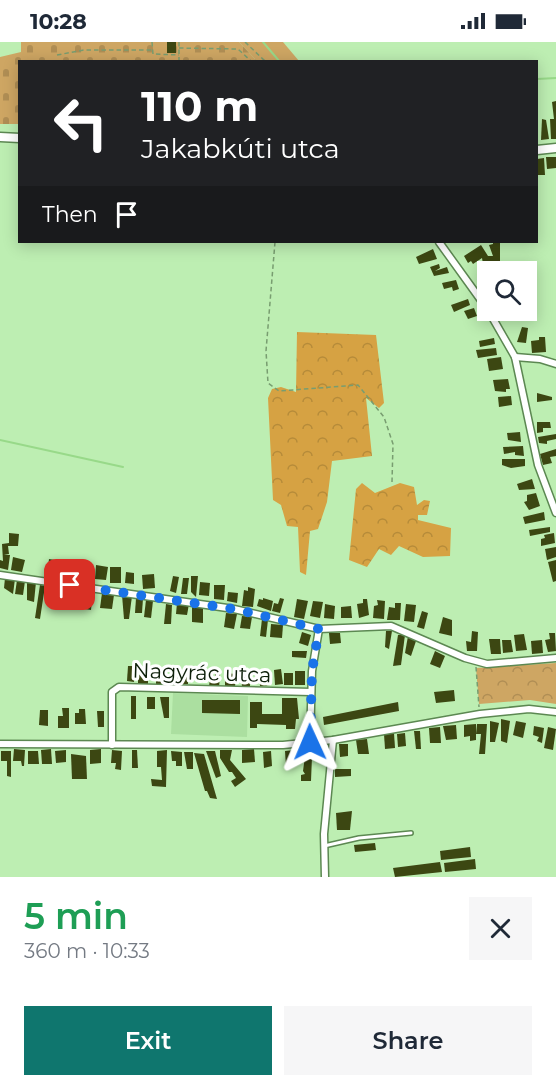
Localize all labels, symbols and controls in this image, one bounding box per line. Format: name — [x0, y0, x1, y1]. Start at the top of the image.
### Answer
text: 10:28 — [30, 8, 87, 35]
text: 110 m — [141, 80, 258, 132]
icon: left — [42, 84, 120, 162]
text: Jakabkúti utca — [141, 132, 340, 165]
icon: arrive — [110, 198, 143, 231]
text: Then — [42, 201, 98, 228]
map controls — [477, 261, 537, 321]
button: search — [477, 261, 537, 321]
pin — [44, 559, 95, 610]
icon: arrive — [53, 568, 86, 601]
street label: Nagyrác utca — [132, 658, 272, 687]
position arrow — [278, 710, 342, 774]
text: 5 min — [24, 894, 128, 938]
button: close — [469, 897, 532, 960]
text: 360 m · 10:33 — [24, 939, 150, 963]
button: Exit — [24, 1006, 272, 1075]
button: Share — [284, 1006, 532, 1075]

